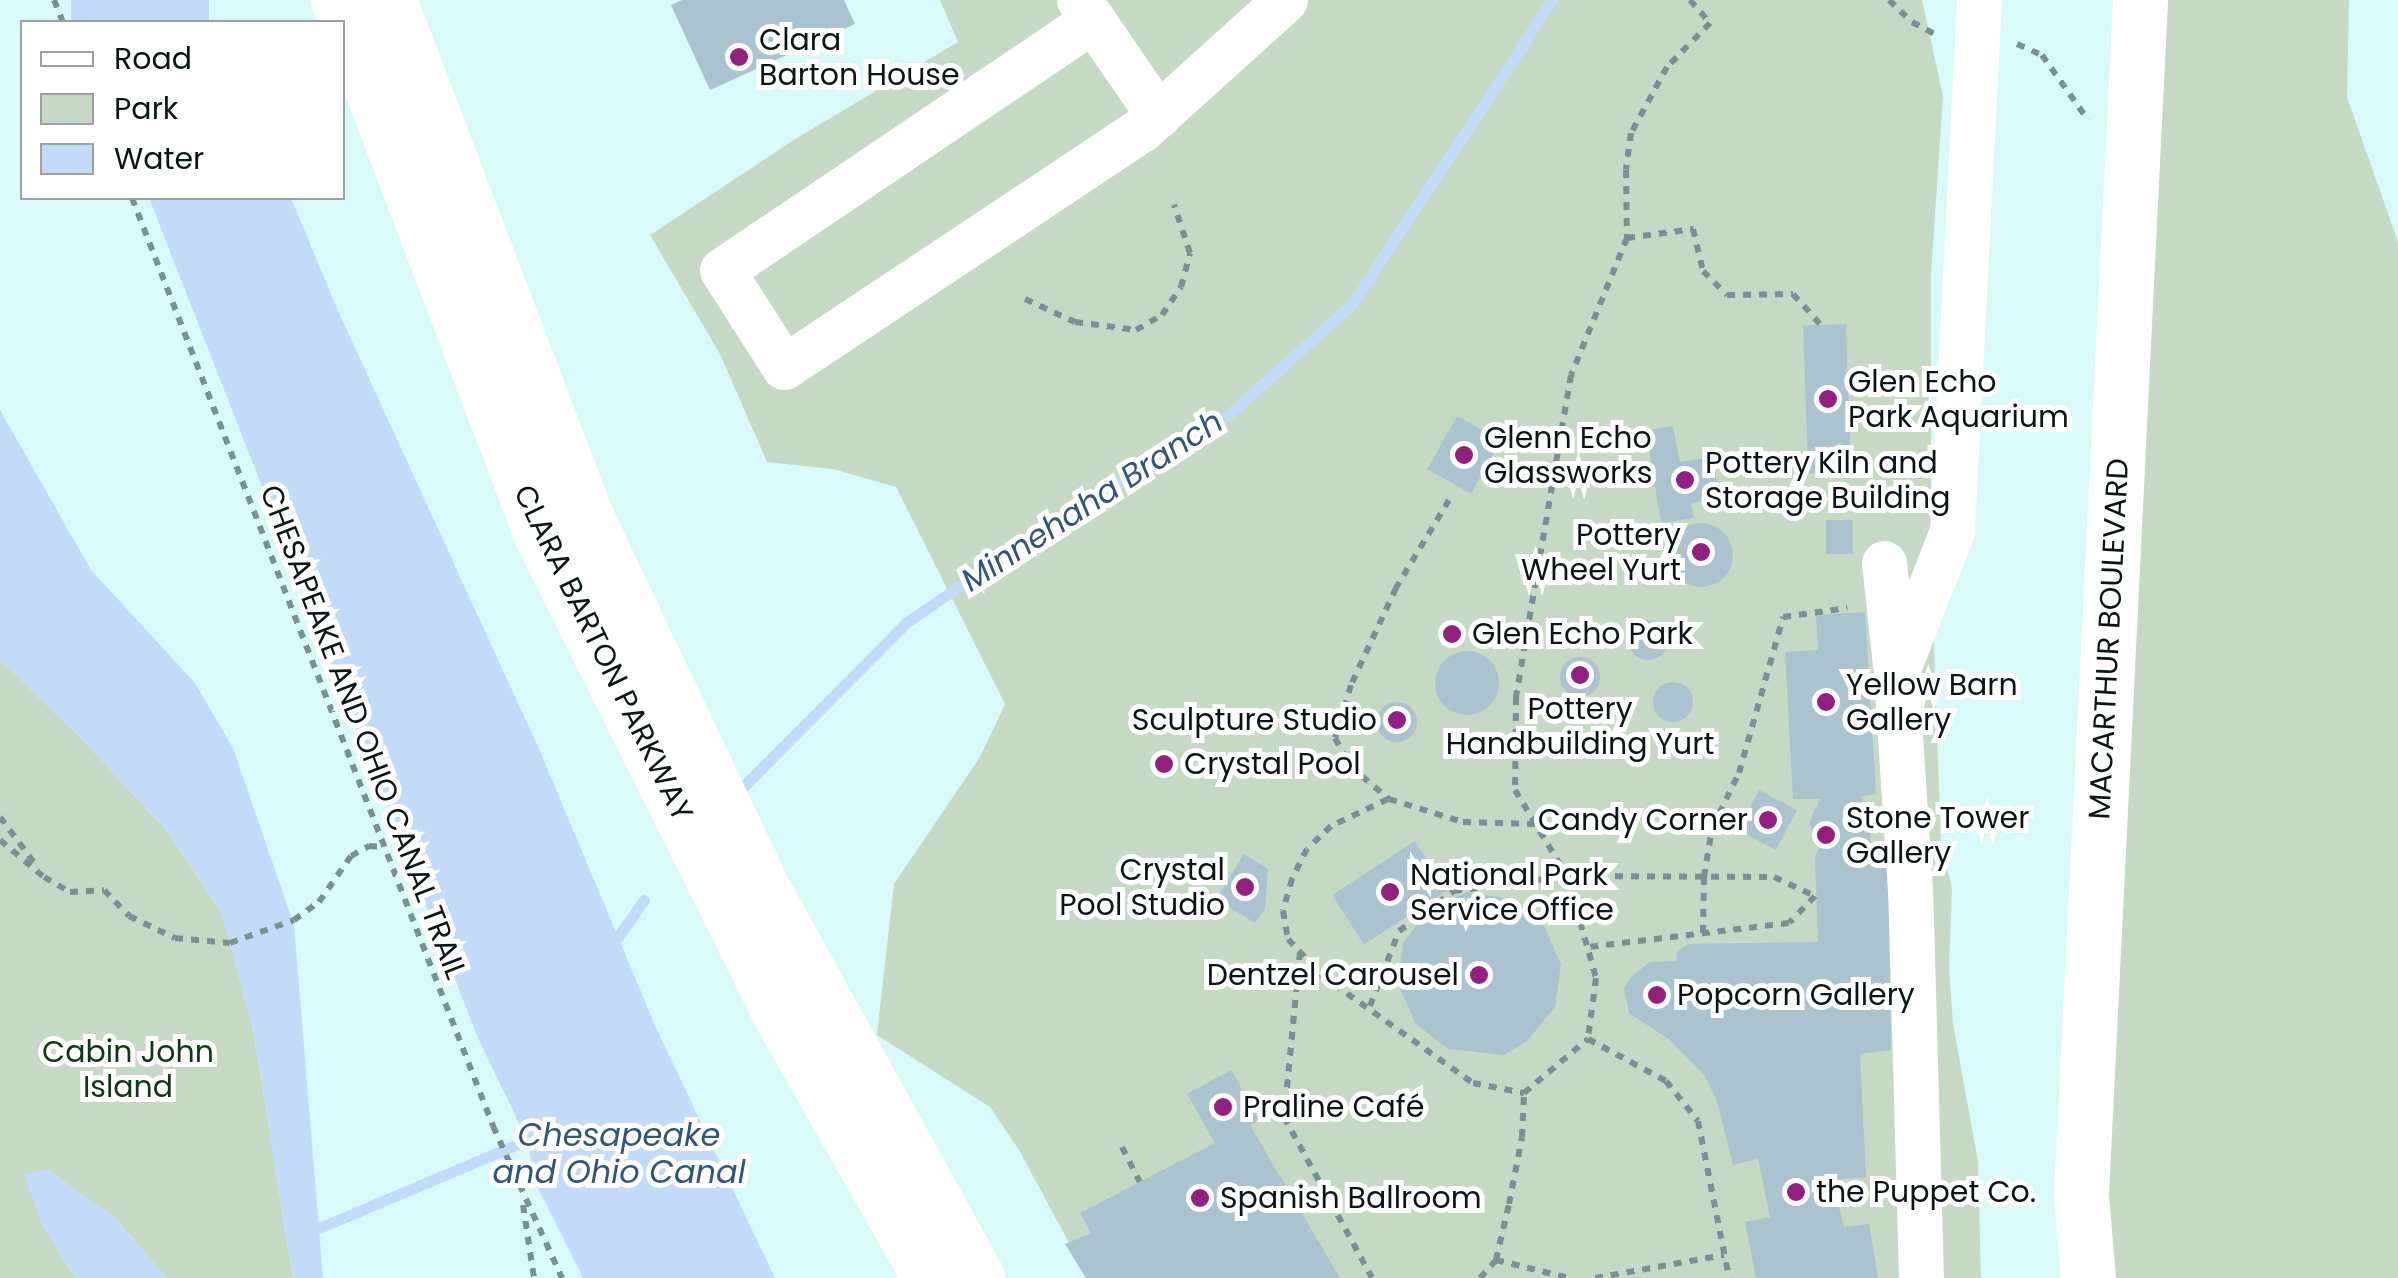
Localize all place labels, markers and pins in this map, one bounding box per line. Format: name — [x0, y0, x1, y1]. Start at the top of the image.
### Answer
place label: Clara Barton House — [759, 22, 960, 92]
marker: Clara Barton House — [728, 46, 750, 68]
place label: Glen Echo Park Aquarium — [1848, 364, 2069, 434]
marker: Glen Echo Park Aquarium — [1817, 388, 1839, 410]
place label: Glenn Echo Glassworks — [1484, 420, 1652, 490]
marker: Glenn Echo Glassworks — [1453, 444, 1475, 466]
place label: Pottery Kiln and Storage Building — [1705, 445, 1951, 516]
marker: Pottery Kiln and Storage Building — [1674, 469, 1696, 491]
place label: Pottery Wheel Yurt — [1521, 517, 1681, 588]
marker: Pottery Wheel Yurt — [1690, 541, 1712, 563]
place label: Glen Echo Park — [1472, 616, 1693, 652]
marker: Glen Echo Park — [1441, 623, 1463, 645]
marker: Pottery Handbuilding Yurt — [1569, 664, 1591, 686]
place label: Yellow Barn Gallery — [1846, 667, 2018, 738]
place label: Pottery Handbuilding Yurt — [1446, 691, 1714, 762]
marker: Yellow Barn Gallery — [1815, 691, 1837, 713]
place label: Sculpture Studio — [1132, 702, 1377, 738]
marker: Sculpture Studio — [1386, 709, 1408, 731]
place label: Crystal Pool — [1184, 746, 1361, 782]
marker: Crystal Pool — [1153, 753, 1175, 775]
place label: Stone Tower Gallery — [1846, 800, 2029, 870]
place label: Candy Corner — [1538, 802, 1748, 838]
marker: Candy Corner — [1757, 809, 1779, 831]
marker: Stone Tower Gallery — [1815, 824, 1837, 846]
place label: Crystal Pool Studio — [1059, 852, 1225, 922]
place label: National Park Service Office — [1410, 857, 1614, 928]
marker: Crystal Pool Studio — [1234, 876, 1256, 898]
marker: National Park Service Office — [1379, 881, 1401, 903]
place label: Dentzel Carousel — [1207, 957, 1459, 993]
marker: Dentzel Carousel — [1468, 964, 1490, 986]
place label: Popcorn Gallery — [1677, 977, 1915, 1013]
marker: Popcorn Gallery — [1646, 984, 1668, 1006]
place label: Praline Café — [1243, 1089, 1424, 1125]
marker: Praline Café — [1212, 1096, 1234, 1118]
place label: the Puppet Co. — [1816, 1174, 2036, 1210]
place label: Spanish Ballroom — [1220, 1180, 1482, 1216]
marker: the Puppet Co. — [1785, 1181, 1807, 1203]
marker: Spanish Ballroom — [1189, 1187, 1211, 1209]

